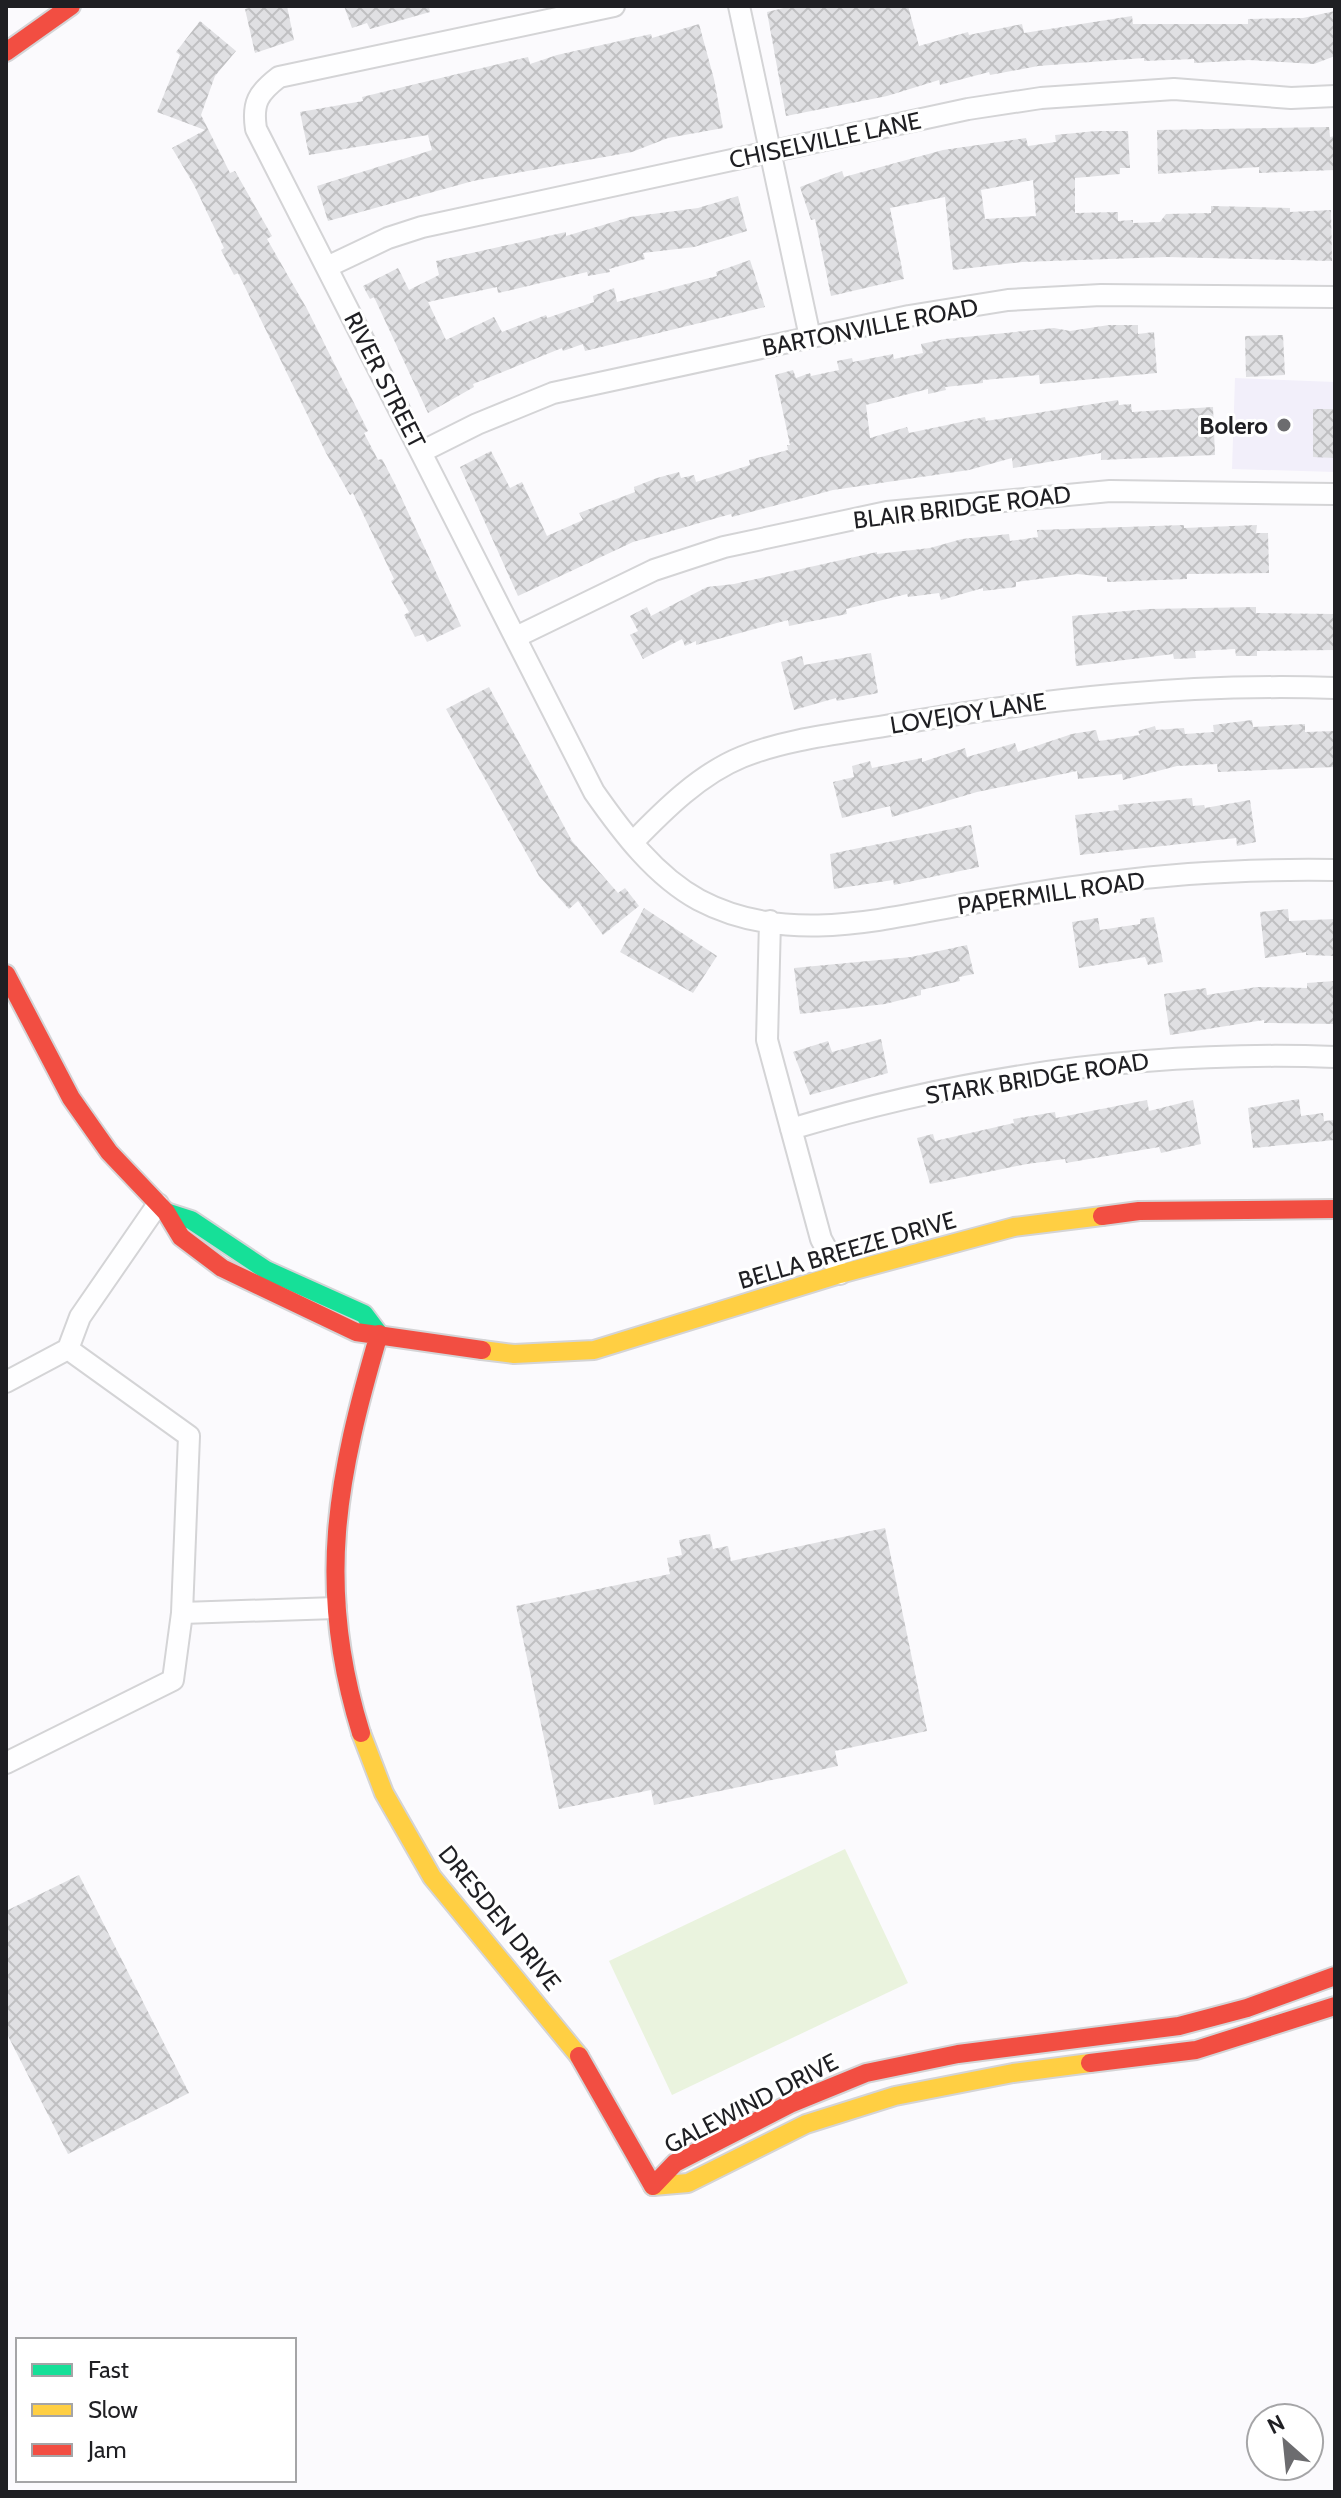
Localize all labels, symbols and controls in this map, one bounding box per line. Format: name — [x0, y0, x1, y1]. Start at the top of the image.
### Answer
street label: CHISELVILLE LANE — [726, 106, 924, 174]
street label: BARTONVILLE ROAD — [760, 292, 980, 362]
street label: RIVER STREET — [338, 307, 432, 453]
place label: Bolero — [1199, 411, 1268, 440]
marker: Bolero — [1275, 416, 1293, 434]
street label: BLAIR BRIDGE ROAD — [851, 479, 1073, 535]
street label: LOVEJOY LANE — [888, 686, 1048, 740]
street label: PAPERMILL ROAD — [955, 865, 1147, 921]
street label: STARK BRIDGE ROAD — [923, 1046, 1151, 1110]
street label: BELLA BREEZE DRIVE — [735, 1205, 959, 1295]
street label: DRESDEN DRIVE — [433, 1840, 567, 1996]
street label: GALEWIND DRIVE — [659, 2047, 843, 2159]
legend — [16, 2338, 296, 2482]
text: Fast — [88, 2355, 129, 2384]
text: Slow — [88, 2395, 138, 2424]
north arrow — [1245, 2402, 1325, 2482]
text: N — [1263, 2409, 1289, 2440]
text: Jam — [87, 2435, 126, 2464]

